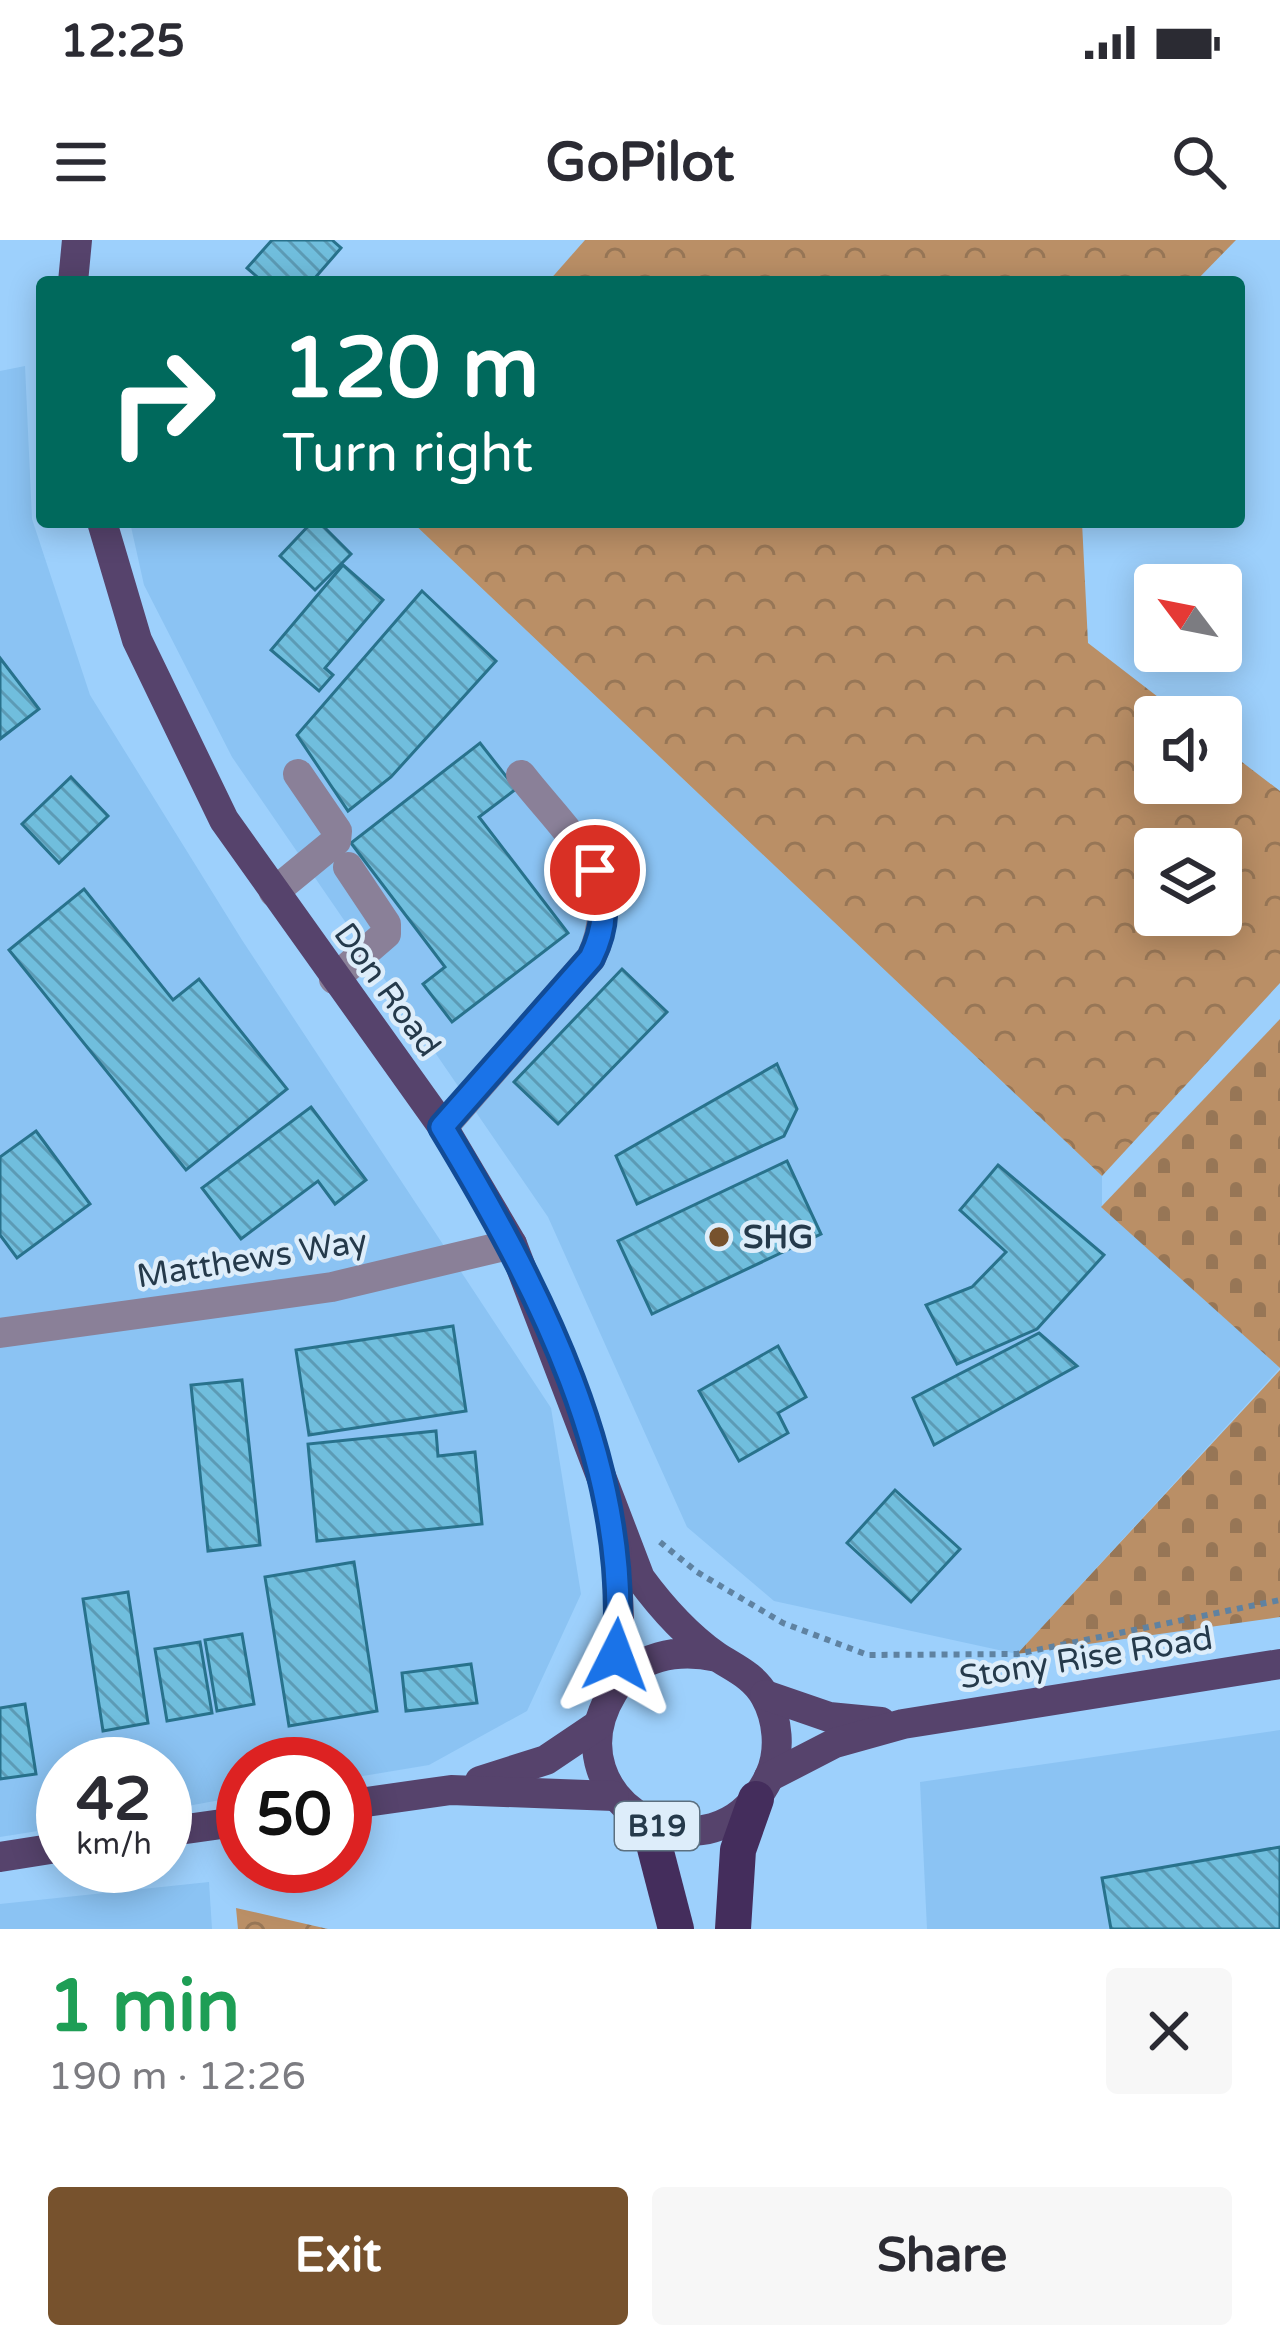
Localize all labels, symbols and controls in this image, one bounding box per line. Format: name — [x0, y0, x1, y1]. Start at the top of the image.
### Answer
text: 12:25 — [60, 15, 185, 69]
icon: menu — [48, 129, 114, 195]
icon: search — [1166, 129, 1232, 195]
text: GoPilot — [546, 130, 734, 195]
text: 120 m — [282, 319, 539, 420]
icon: right — [84, 324, 240, 480]
text: Turn right — [282, 421, 533, 486]
north arrow — [1134, 564, 1242, 672]
map controls — [1134, 564, 1242, 936]
button: sound — [1134, 696, 1242, 804]
pin — [544, 819, 646, 921]
button: layers — [1134, 828, 1242, 936]
icon: arrive — [562, 837, 628, 903]
street label: Don Road — [325, 916, 449, 1064]
place label: SHG — [743, 1218, 813, 1257]
street label: Matthews Way — [134, 1222, 370, 1296]
marker: SHG — [706, 1224, 732, 1250]
position arrow — [553, 1592, 679, 1718]
street label: Stony Rise Road — [957, 1619, 1215, 1697]
speed limit sign: 50 — [216, 1737, 372, 1893]
text: 42 — [76, 1764, 152, 1836]
road number: B19 — [615, 1802, 699, 1850]
text: km/h — [76, 1826, 152, 1863]
text: 1 min — [48, 1964, 240, 2051]
button: close — [1106, 1968, 1232, 2094]
text: 190 m · 12:26 — [48, 2053, 306, 2100]
button: Exit — [48, 2187, 628, 2325]
button: Share — [652, 2187, 1232, 2325]

